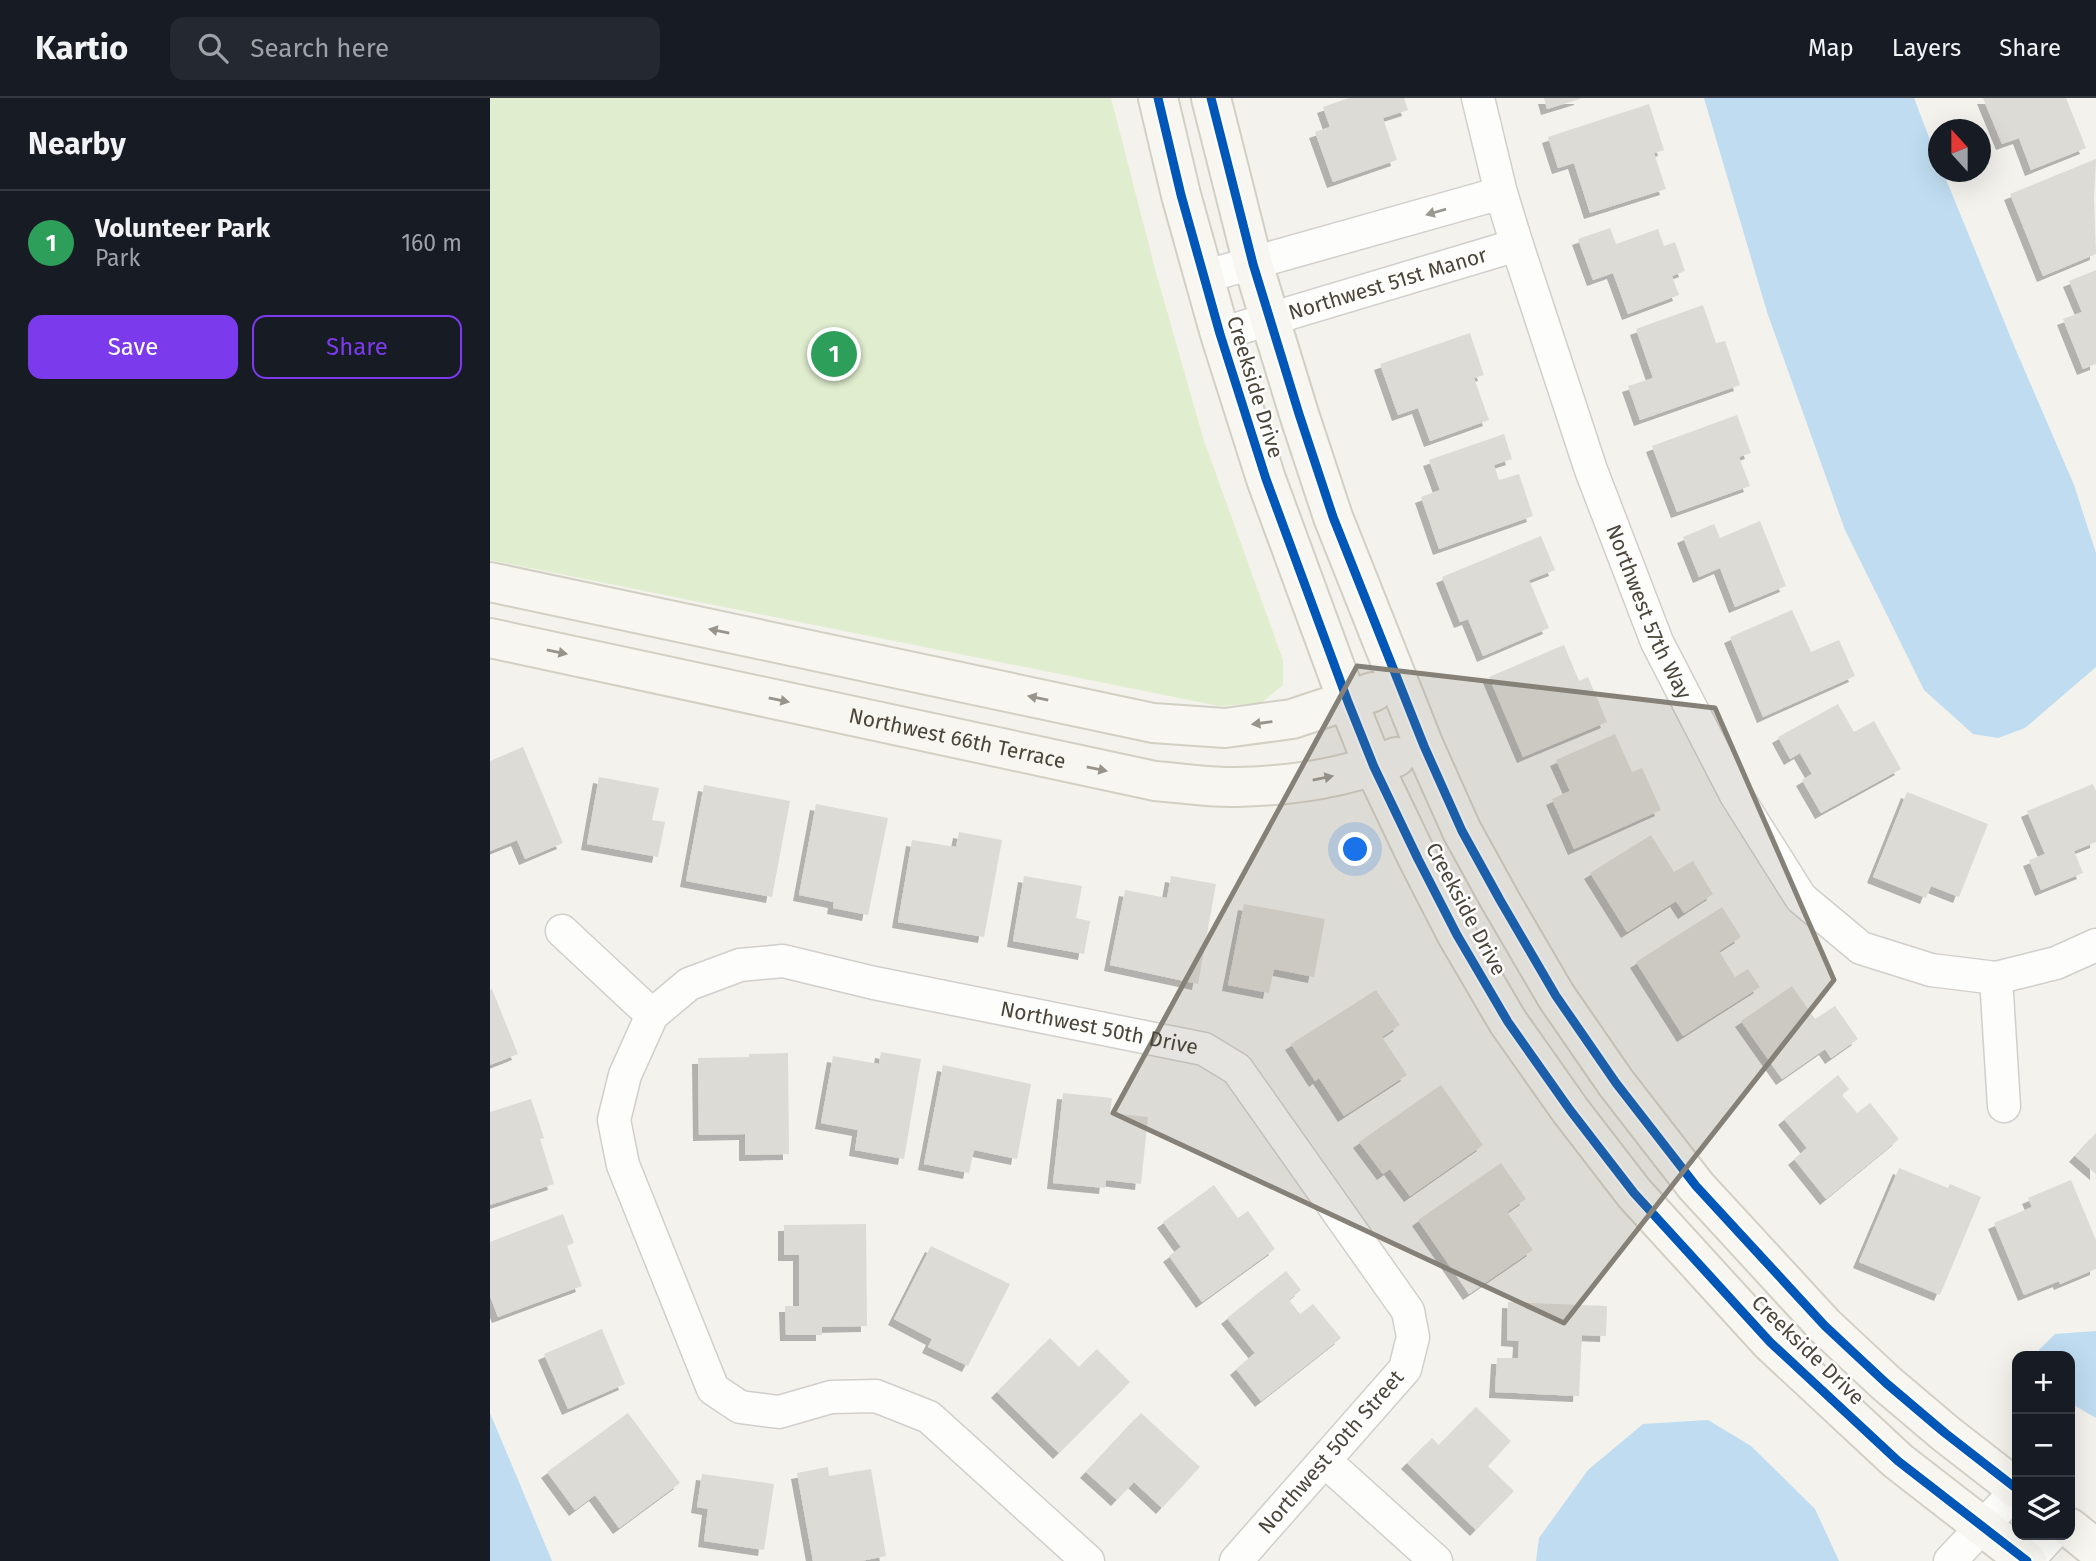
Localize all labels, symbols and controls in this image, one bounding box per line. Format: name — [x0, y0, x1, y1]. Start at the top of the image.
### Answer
search box — [170, 17, 660, 80]
text: Kartio — [35, 28, 128, 68]
icon: search — [194, 29, 232, 67]
text: Search here — [250, 33, 389, 64]
text: Map — [1808, 34, 1854, 62]
text: Layers — [1892, 34, 1961, 62]
text: Share — [1999, 34, 2061, 62]
north arrow — [1928, 119, 1991, 182]
text: Nearby — [28, 126, 126, 162]
one-way arrow — [1425, 208, 1446, 218]
text: Volunteer Park — [95, 213, 270, 244]
text: 1 — [46, 229, 56, 257]
text: 160 m — [401, 229, 462, 257]
street label: Northwest 51st Manor — [1285, 242, 1490, 326]
text: Park — [95, 244, 140, 272]
street label: Creekside Drive — [1221, 313, 1289, 461]
button: Save — [28, 315, 238, 379]
button: Share — [252, 315, 462, 379]
pin: 1 — [811, 328, 857, 380]
street label: Northwest 57th Way — [1600, 521, 1697, 704]
one-way arrow — [708, 625, 730, 636]
one-way arrow — [546, 647, 568, 658]
one-way arrow — [1027, 693, 1049, 704]
one-way arrow — [768, 695, 790, 706]
street label: Northwest 66th Terrace — [846, 703, 1068, 774]
one-way arrow — [1251, 717, 1273, 728]
one-way arrow — [1086, 763, 1108, 774]
one-way arrow — [1312, 772, 1334, 783]
your location — [1338, 832, 1372, 866]
street label: Creekside Drive — [1420, 838, 1512, 980]
street label: Northwest 50th Drive — [998, 996, 1200, 1061]
street label: Creekside Drive — [1746, 1290, 1870, 1410]
map controls — [2012, 1351, 2075, 1540]
button: + — [2012, 1351, 2075, 1414]
street label: Northwest 50th Street — [1253, 1364, 1410, 1539]
button: − — [2012, 1414, 2075, 1477]
button: layers — [2012, 1477, 2075, 1540]

